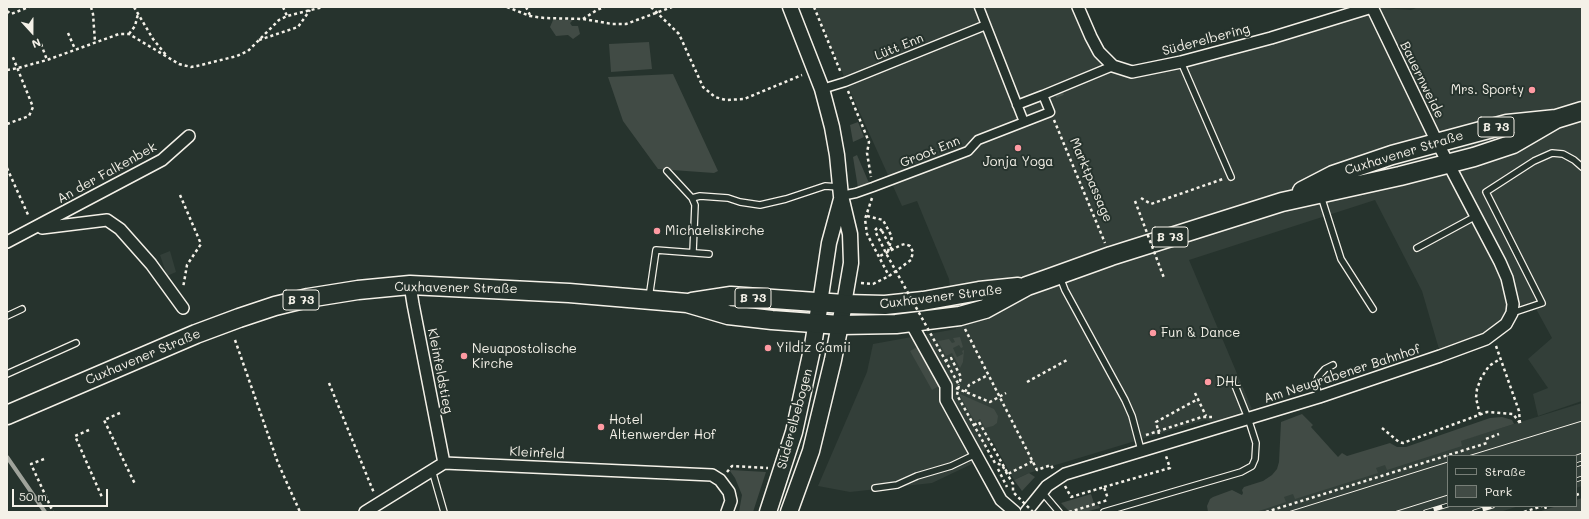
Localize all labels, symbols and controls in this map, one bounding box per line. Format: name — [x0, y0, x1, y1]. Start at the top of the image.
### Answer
north arrow — [12, 12, 52, 52]
street label: Süderelbering — [1160, 21, 1252, 59]
street label: Lütt Enn — [872, 30, 926, 64]
text: N — [30, 35, 43, 52]
street label: Bauernweide — [1397, 39, 1447, 121]
place label: Mrs. Sporty — [1451, 82, 1524, 98]
marker: Mrs. Sporty — [1527, 85, 1537, 95]
road number: B 73 — [1478, 117, 1514, 137]
street label: Cuxhavener Straße — [1343, 128, 1465, 178]
street label: Groot Enn — [898, 133, 962, 171]
street label: Marktpassage — [1066, 136, 1116, 224]
street label: An der Falkenbek — [55, 139, 159, 207]
marker: Jonja Yoga — [1013, 143, 1023, 153]
place label: Jonja Yoga — [983, 154, 1053, 170]
place label: Michaeliskirche — [665, 223, 764, 239]
marker: Michaeliskirche — [652, 226, 662, 236]
road number: B 73 — [1152, 227, 1188, 247]
street label: Cuxhavener Straße — [394, 279, 518, 297]
street label: Cuxhavener Straße — [879, 282, 1003, 312]
road number: B 73 — [735, 288, 771, 308]
road number: B 73 — [283, 290, 319, 310]
place label: Fun & Dance — [1161, 325, 1240, 341]
street label: Cuxhavener Straße — [83, 326, 203, 388]
street label: Kleinfeldstieg — [424, 327, 456, 415]
marker: Fun & Dance — [1148, 328, 1158, 338]
place label: Yildiz Camii — [776, 340, 851, 356]
place label: Neuapostolische Kirche — [472, 341, 577, 372]
street label: Am Neugrabener Bahnhof — [1262, 341, 1422, 407]
marker: Yildiz Camii — [763, 343, 773, 353]
marker: Neuapostolische Kirche — [459, 351, 469, 361]
street label: Süderelbebogen — [774, 367, 816, 471]
place label: DHL — [1216, 374, 1241, 390]
marker: DHL — [1203, 377, 1213, 387]
place label: Hotel Altenwerder Hof — [609, 412, 716, 443]
marker: Hotel Altenwerder Hof — [596, 422, 606, 432]
street label: Kleinfeld — [509, 444, 565, 462]
legend — [1447, 455, 1577, 507]
text: Straße — [1485, 463, 1526, 479]
scale bar — [14, 481, 110, 507]
text: Park — [1485, 483, 1512, 499]
text: 50 m — [19, 488, 47, 504]

